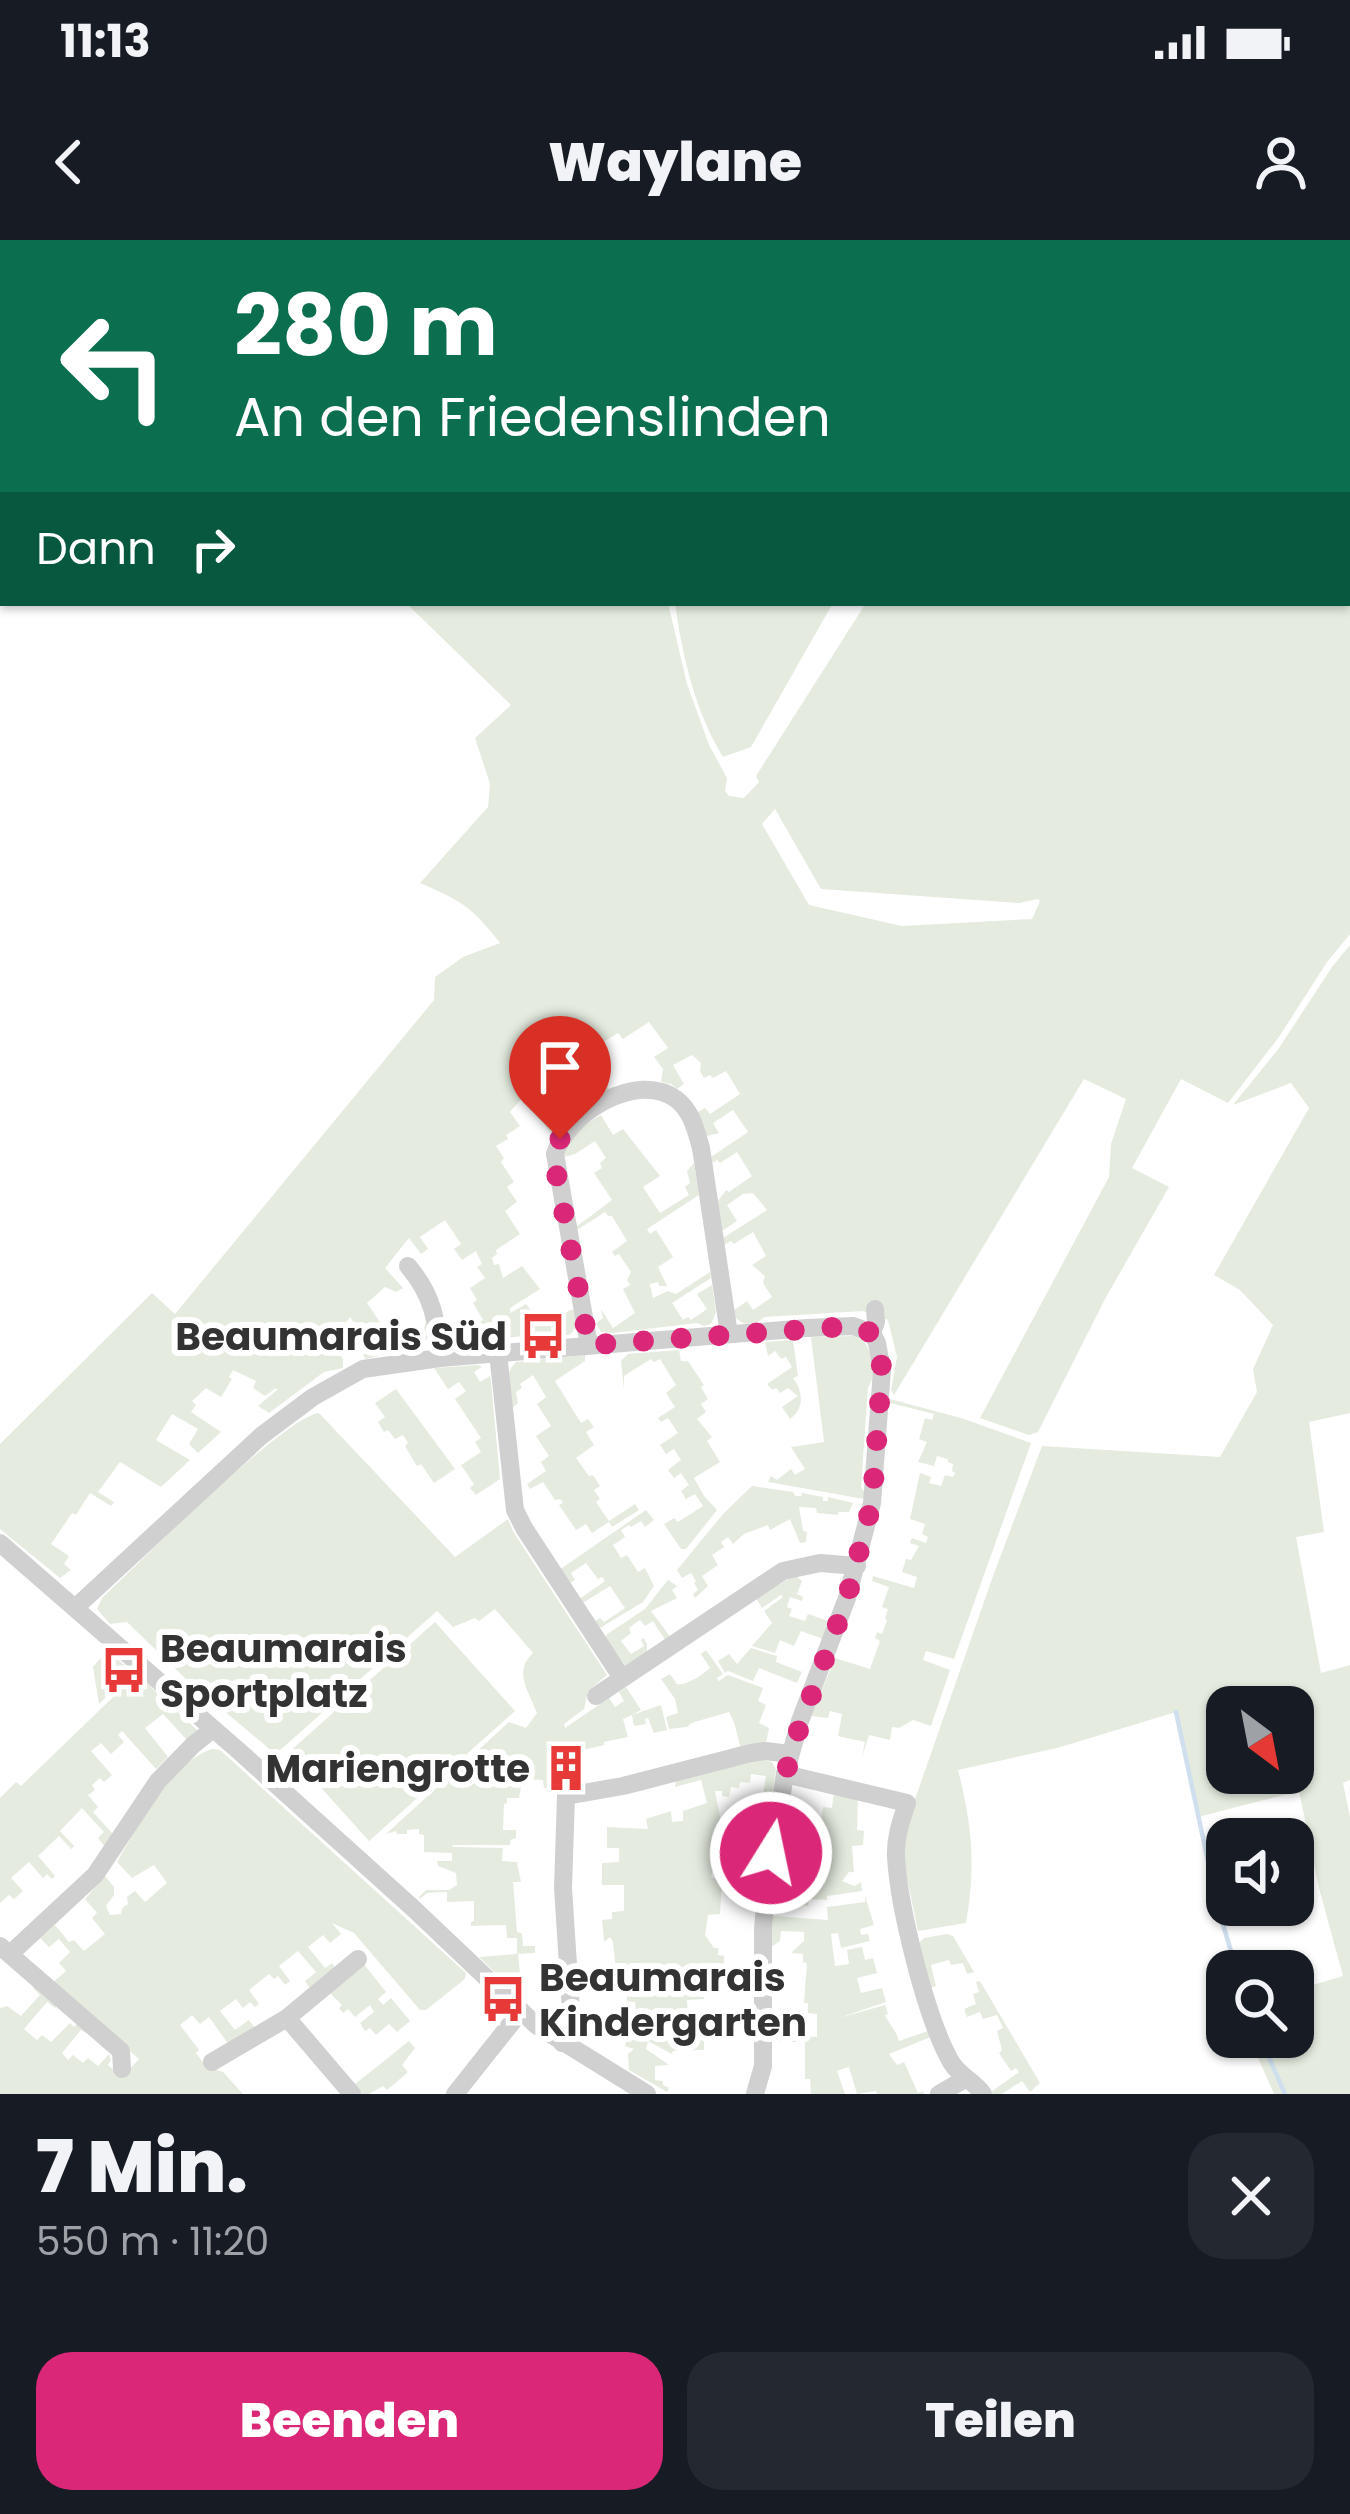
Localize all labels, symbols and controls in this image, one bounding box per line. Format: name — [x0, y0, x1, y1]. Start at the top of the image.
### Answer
text: 11:13 — [60, 10, 151, 73]
text: Waylane — [548, 124, 802, 200]
icon: back — [36, 129, 102, 195]
icon: person — [1248, 129, 1314, 195]
text: 280 m — [234, 267, 498, 384]
icon: left — [36, 288, 192, 444]
text: An den Friedenslinden — [234, 379, 831, 455]
icon: right — [180, 516, 246, 582]
text: Dann — [36, 517, 156, 580]
pin — [509, 1016, 611, 1139]
icon: arrive — [527, 1034, 593, 1100]
place label: Beaumarais Süd — [175, 1309, 507, 1364]
bus stop icon: Beaumarais Süd — [518, 1311, 568, 1361]
place label: Beaumarais Sportplatz — [160, 1621, 407, 1721]
bus stop icon: Beaumarais Sportplatz — [99, 1645, 149, 1695]
north arrow — [1206, 1686, 1314, 1794]
map controls — [1206, 1686, 1314, 2058]
place label: Mariengrotte — [266, 1741, 530, 1796]
building icon: Mariengrotte — [541, 1743, 591, 1793]
position arrow — [708, 1790, 834, 1916]
button: sound — [1206, 1818, 1314, 1926]
place label: Beaumarais Kindergarten — [539, 1950, 807, 2050]
button: search — [1206, 1950, 1314, 2058]
bus stop icon: Beaumarais Kindergarten — [478, 1974, 528, 2024]
text: 7 Min. — [36, 2116, 248, 2217]
button: close — [1188, 2133, 1314, 2259]
text: 550 m · 11:20 — [36, 2214, 269, 2269]
button: Beenden — [36, 2352, 663, 2490]
button: Teilen — [687, 2352, 1314, 2490]

